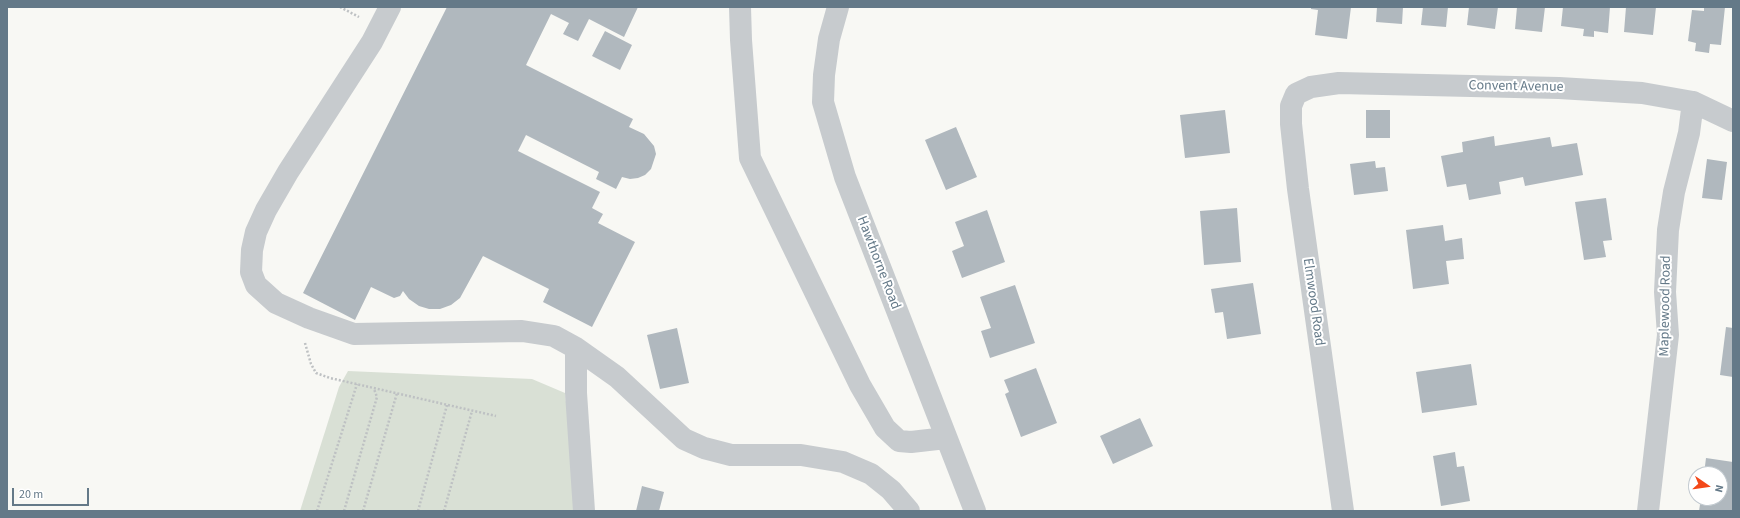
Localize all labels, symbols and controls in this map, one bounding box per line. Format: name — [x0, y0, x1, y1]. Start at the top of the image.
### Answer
street label: Convent Avenue — [1468, 78, 1564, 96]
street label: Hawthorne Road — [853, 214, 903, 312]
street label: Maplewood Road — [1657, 255, 1675, 357]
street label: Elmwood Road — [1299, 257, 1327, 347]
north arrow — [1688, 466, 1728, 506]
scale bar — [14, 480, 91, 506]
text: N — [1711, 483, 1727, 494]
text: 20 m — [19, 486, 43, 503]

